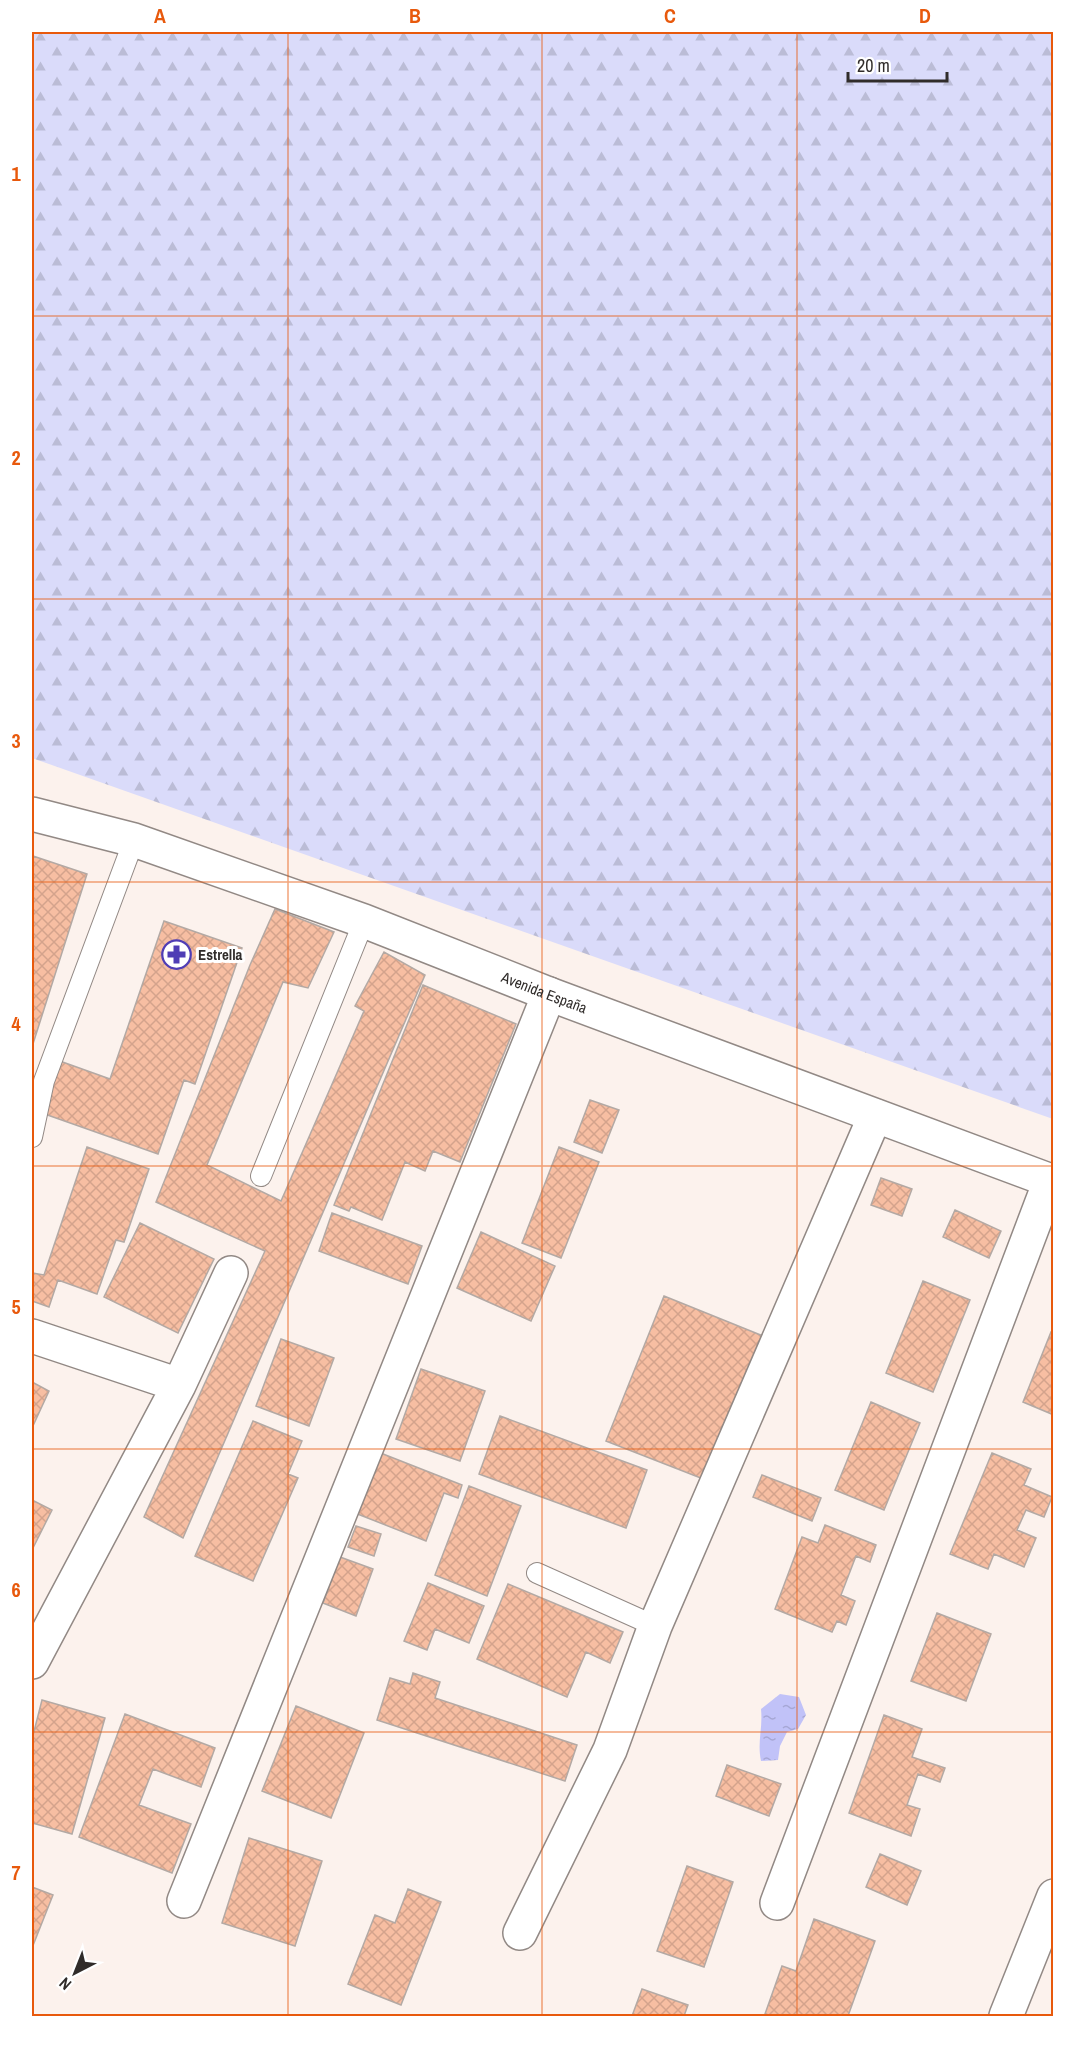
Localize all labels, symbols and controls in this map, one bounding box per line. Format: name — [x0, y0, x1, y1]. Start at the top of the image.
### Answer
text: A — [154, 2, 166, 29]
text: B — [409, 2, 421, 29]
text: C — [664, 2, 676, 29]
text: D — [919, 2, 931, 29]
scale bar — [848, 45, 947, 83]
text: 20 m — [857, 53, 890, 78]
text: 1 — [11, 160, 21, 187]
text: 2 — [11, 444, 21, 471]
text: 3 — [11, 727, 21, 754]
pharmacy icon: Estrella — [161, 938, 193, 970]
place label: Estrella — [198, 944, 243, 965]
street label: Avenida España — [498, 965, 590, 1018]
text: 4 — [11, 1010, 21, 1037]
text: 5 — [11, 1293, 21, 1320]
text: 6 — [11, 1576, 21, 1603]
text: 7 — [11, 1859, 21, 1886]
north arrow — [45, 1943, 105, 2003]
text: N — [54, 1973, 76, 1995]

